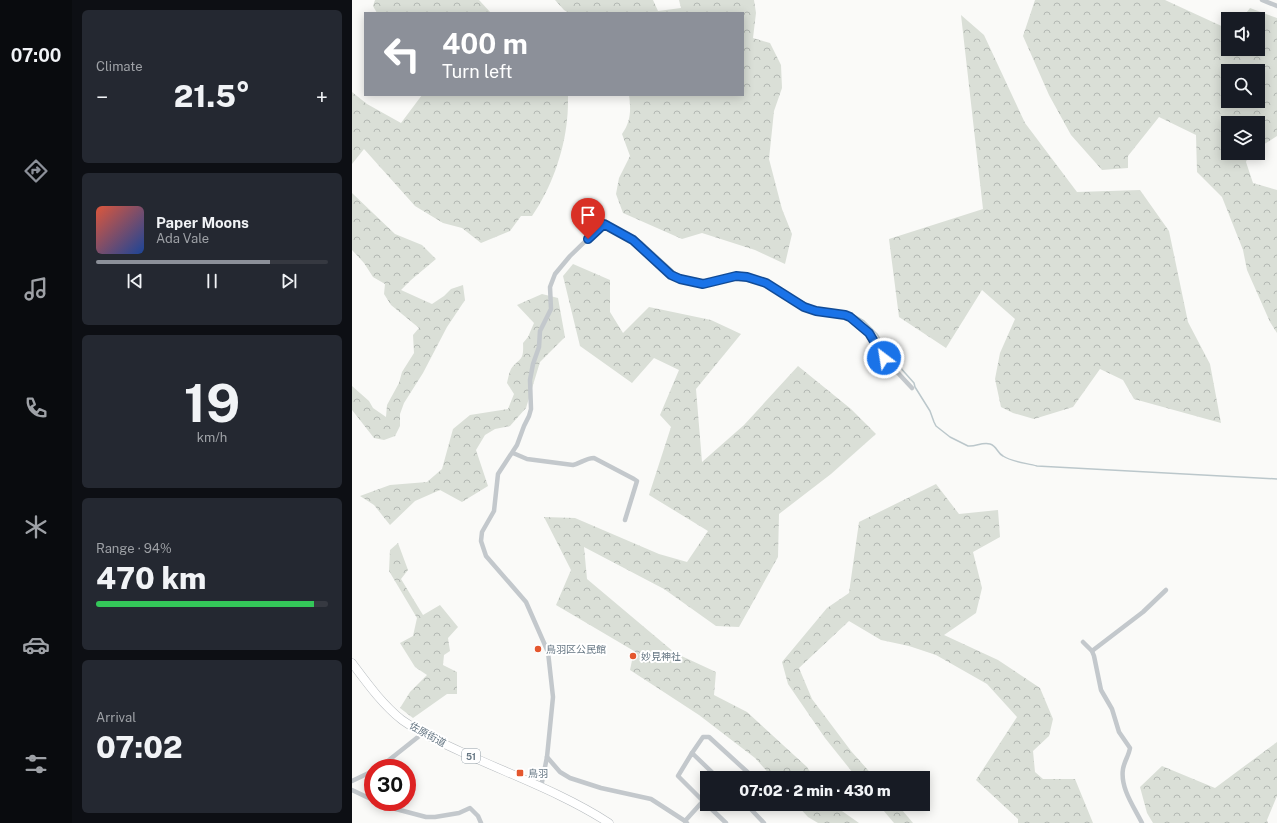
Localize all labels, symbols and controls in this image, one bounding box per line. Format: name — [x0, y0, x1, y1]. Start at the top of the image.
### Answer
map controls — [1221, 12, 1265, 160]
button: sound — [1221, 12, 1265, 56]
text: 400 m — [442, 27, 528, 60]
icon: left — [376, 28, 428, 80]
text: 07:00 — [11, 45, 61, 66]
text: Climate — [96, 59, 143, 74]
text: Turn left — [442, 61, 512, 82]
button: search — [1221, 64, 1265, 108]
text: 21.5° — [174, 78, 250, 114]
text: − — [96, 84, 108, 110]
text: + — [316, 84, 328, 110]
button: layers — [1221, 116, 1265, 160]
icon: directions — [22, 157, 50, 185]
pin — [571, 198, 605, 239]
icon: arrive — [577, 204, 599, 226]
text: Paper Moons — [156, 214, 249, 231]
text: Ada Vale — [156, 231, 209, 246]
icon: previous — [124, 270, 146, 292]
icon: pause — [201, 270, 223, 292]
icon: next — [278, 270, 300, 292]
icon: music — [22, 275, 50, 303]
position arrow — [863, 337, 905, 379]
text: 19 — [184, 373, 240, 434]
icon: phone — [22, 394, 50, 422]
text: km/h — [197, 430, 227, 445]
icon: climate — [22, 513, 50, 541]
text: Range · 94% — [96, 541, 172, 556]
text: 470 km — [96, 560, 206, 596]
icon: car — [22, 631, 50, 659]
place label: 鳥羽区公民館 — [546, 643, 606, 655]
marker: 鳥羽区公民館 — [533, 644, 543, 654]
place label: 妙見神社 — [641, 650, 681, 662]
marker: 妙見神社 — [628, 651, 638, 661]
text: Arrival — [96, 710, 136, 725]
street label: 佐原街道 — [408, 719, 448, 749]
text: 07:02 — [96, 729, 183, 765]
road number: 51 — [462, 749, 480, 763]
icon: filters — [22, 750, 50, 778]
speed limit sign: 30 — [364, 759, 416, 811]
place label: 鳥羽 — [528, 767, 548, 779]
marker: 鳥羽 — [515, 768, 525, 778]
text: 07:02 · 2 min · 430 m — [739, 782, 891, 799]

